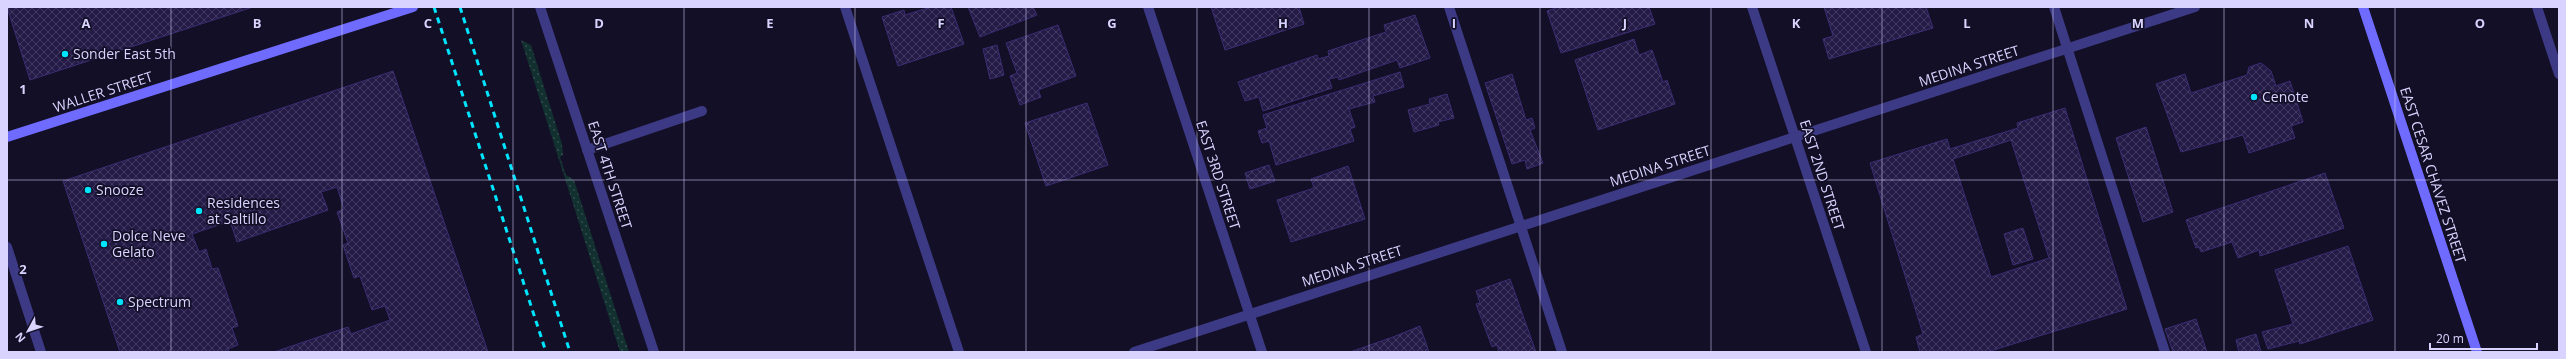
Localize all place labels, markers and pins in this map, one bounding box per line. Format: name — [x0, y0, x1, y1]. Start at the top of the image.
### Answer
place label: Sonder East 5th — [73, 44, 176, 63]
marker: Sonder East 5th — [60, 49, 70, 59]
place label: Cenote — [2262, 87, 2309, 106]
marker: Cenote — [2249, 92, 2259, 102]
place label: Snooze — [96, 180, 144, 199]
marker: Snooze — [83, 185, 93, 195]
place label: Residences at Saltillo — [207, 193, 280, 228]
marker: Residences at Saltillo — [194, 206, 204, 216]
place label: Dolce Neve Gelato — [112, 226, 186, 261]
marker: Dolce Neve Gelato — [99, 239, 109, 249]
place label: Spectrum — [128, 292, 191, 311]
marker: Spectrum — [115, 297, 125, 307]

